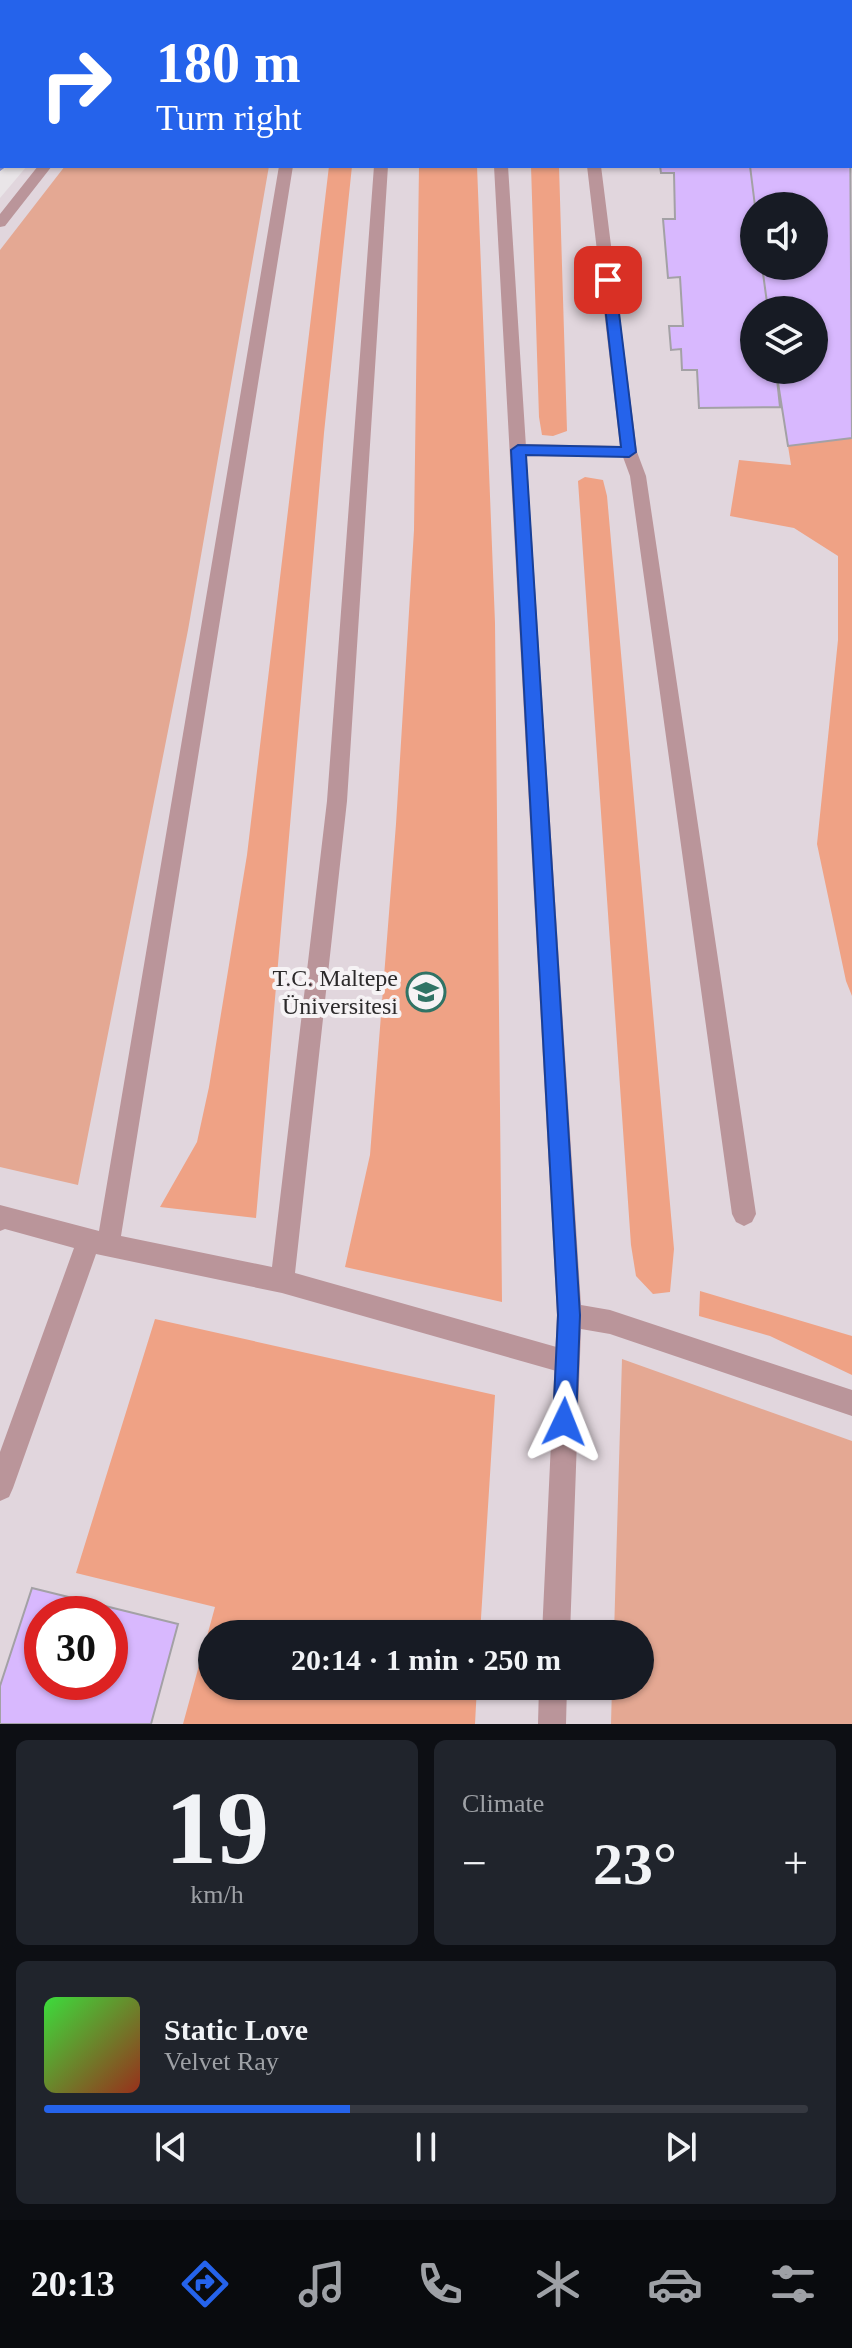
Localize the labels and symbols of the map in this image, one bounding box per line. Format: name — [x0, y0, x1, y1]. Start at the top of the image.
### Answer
pin — [574, 246, 642, 314]
place label: T.C. Maltepe Üniversitesi — [272, 965, 398, 1019]
school or university icon: T.C. Maltepe Üniversitesi — [405, 971, 447, 1013]
position arrow — [522, 1380, 606, 1464]
speed limit sign: 30 — [24, 1596, 128, 1700]

